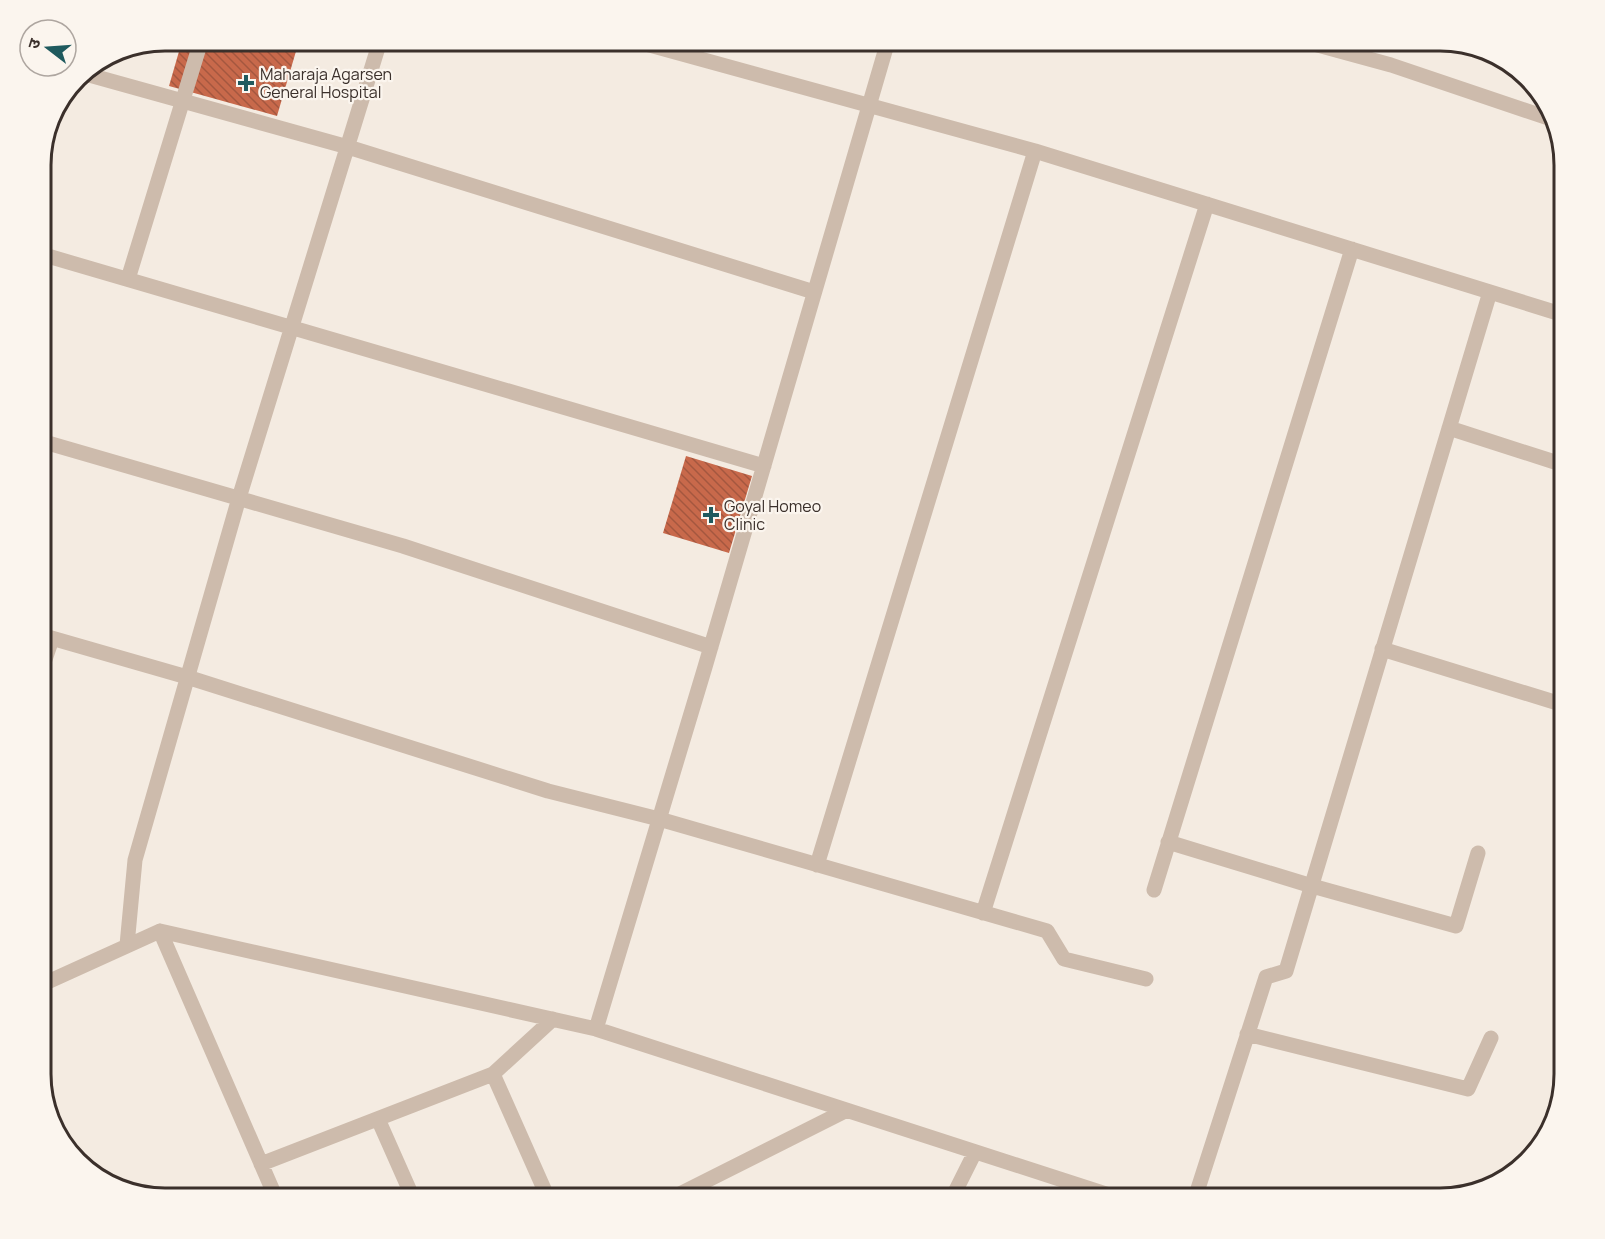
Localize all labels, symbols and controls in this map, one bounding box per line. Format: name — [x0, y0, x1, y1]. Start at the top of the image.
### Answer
north arrow — [18, 18, 78, 78]
text: उ — [22, 35, 46, 51]
place label: Maharaja Agarsen General Hospital — [260, 63, 392, 103]
marker: Maharaja Agarsen General Hospital — [237, 74, 255, 92]
place label: Goyal Homeo Clinic — [724, 495, 821, 535]
marker: Goyal Homeo Clinic — [702, 506, 720, 524]

